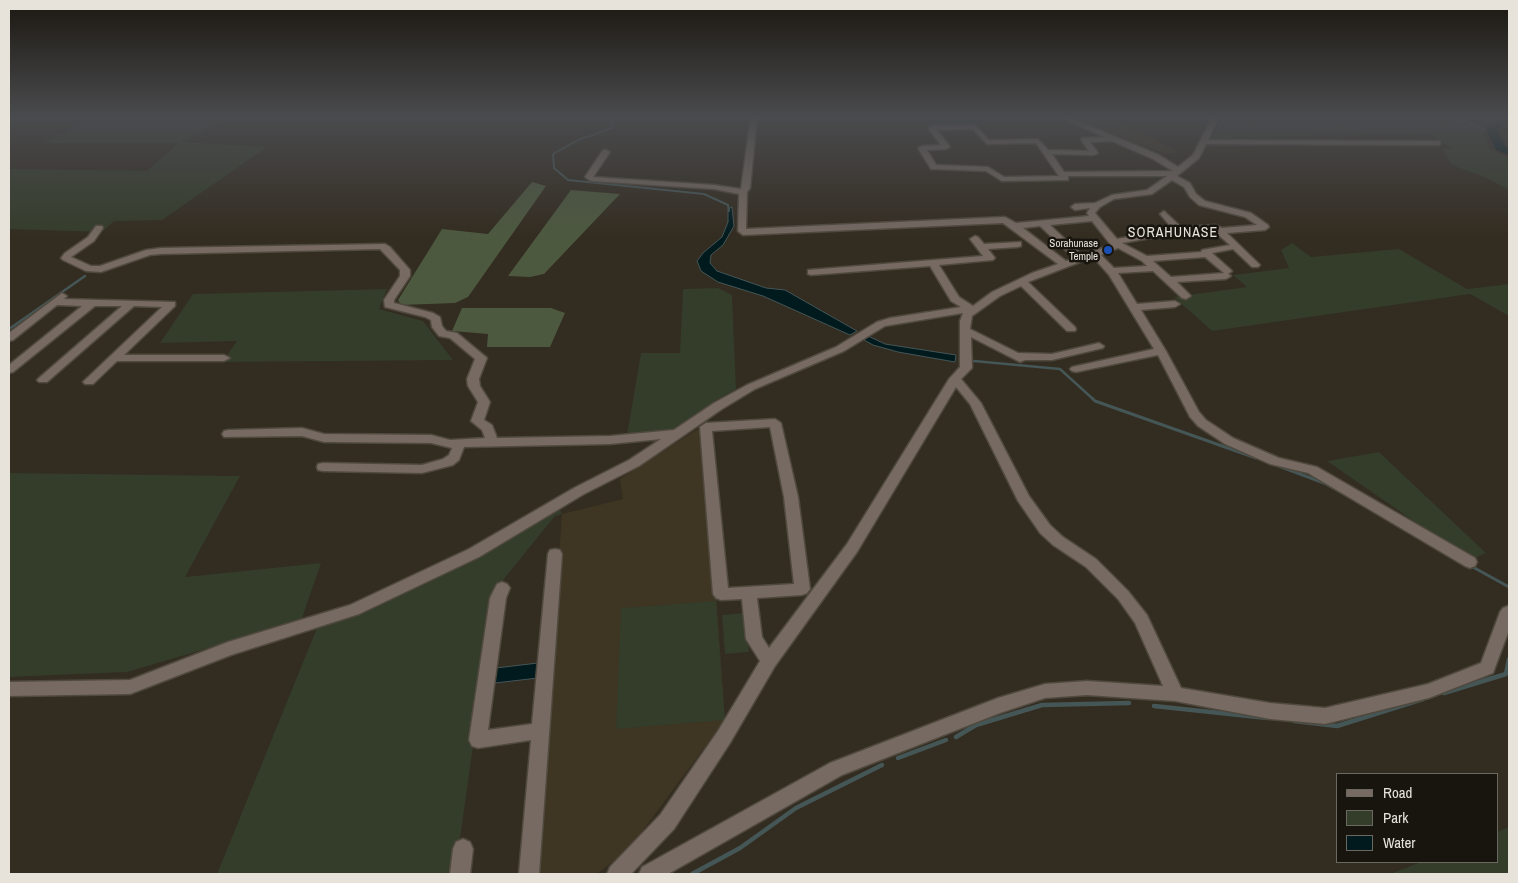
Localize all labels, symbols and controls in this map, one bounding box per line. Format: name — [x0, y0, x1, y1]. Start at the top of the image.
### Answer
district label: SORAHUNASE — [1127, 225, 1219, 241]
place label: Sorahunase Temple — [1049, 237, 1098, 263]
marker: Sorahunase Temple — [1102, 244, 1114, 256]
legend — [1336, 773, 1498, 863]
text: Road — [1383, 782, 1412, 803]
text: Park — [1383, 807, 1408, 828]
text: Water — [1383, 832, 1415, 853]

